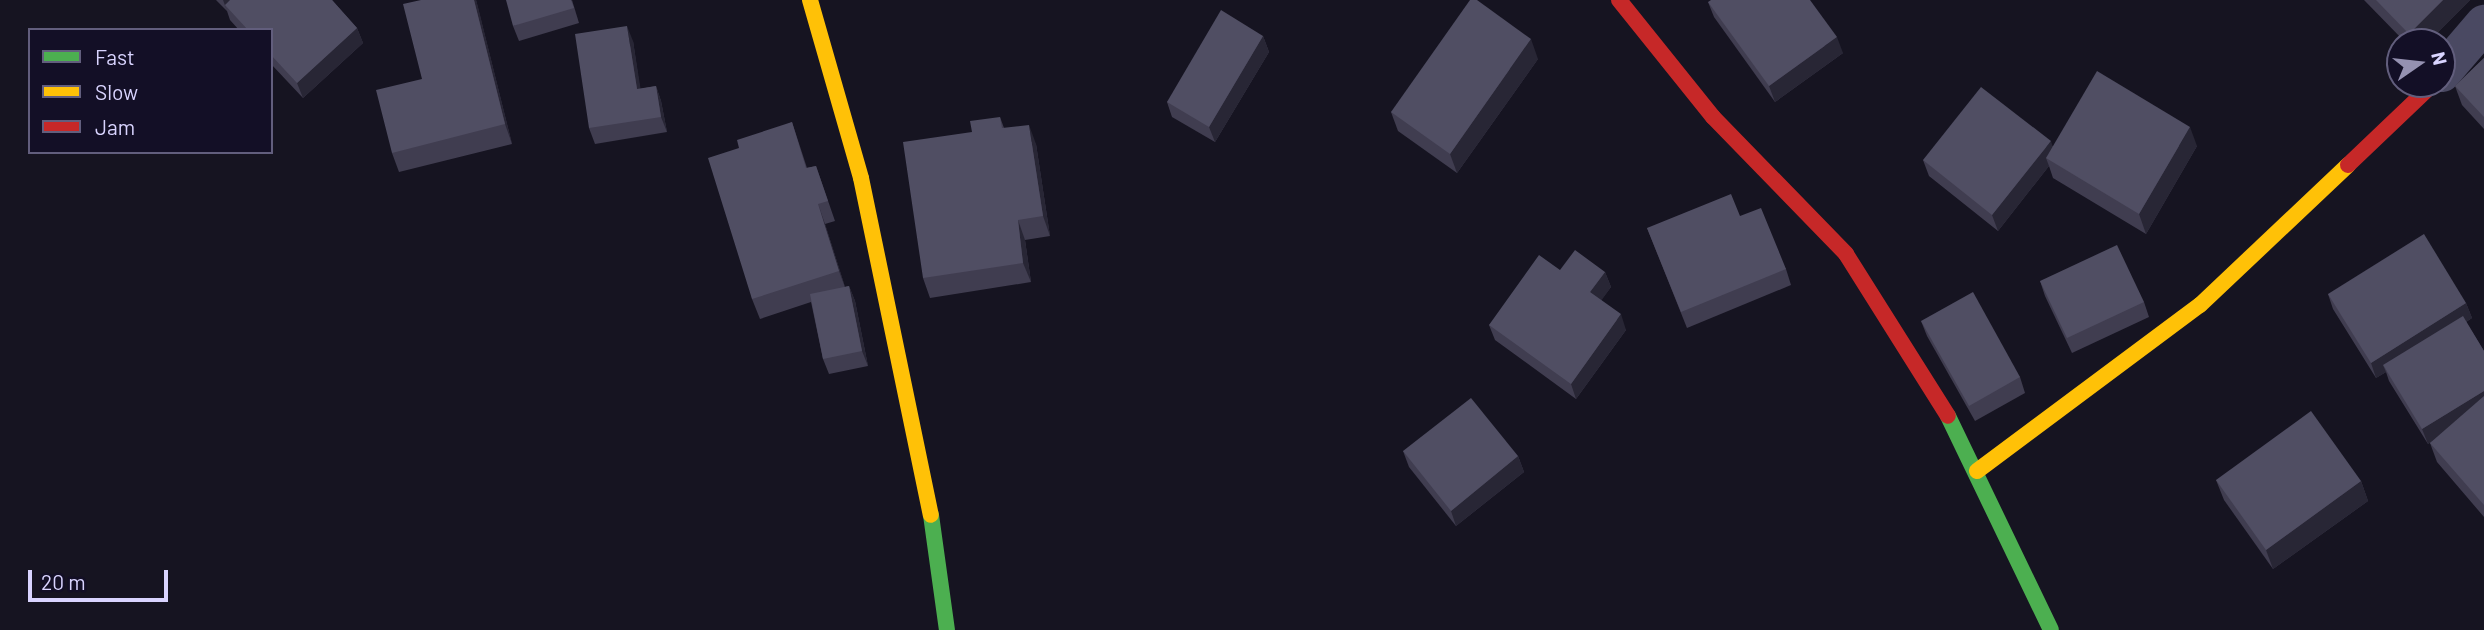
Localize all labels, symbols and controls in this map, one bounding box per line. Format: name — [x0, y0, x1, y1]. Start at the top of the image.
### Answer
legend — [28, 28, 273, 154]
north arrow — [2386, 28, 2456, 98]
text: Fast — [95, 44, 135, 69]
text: N — [2427, 49, 2453, 67]
text: Slow — [95, 79, 138, 104]
text: Jam — [95, 114, 135, 139]
scale bar — [32, 556, 172, 600]
text: 20 m — [41, 569, 86, 594]

